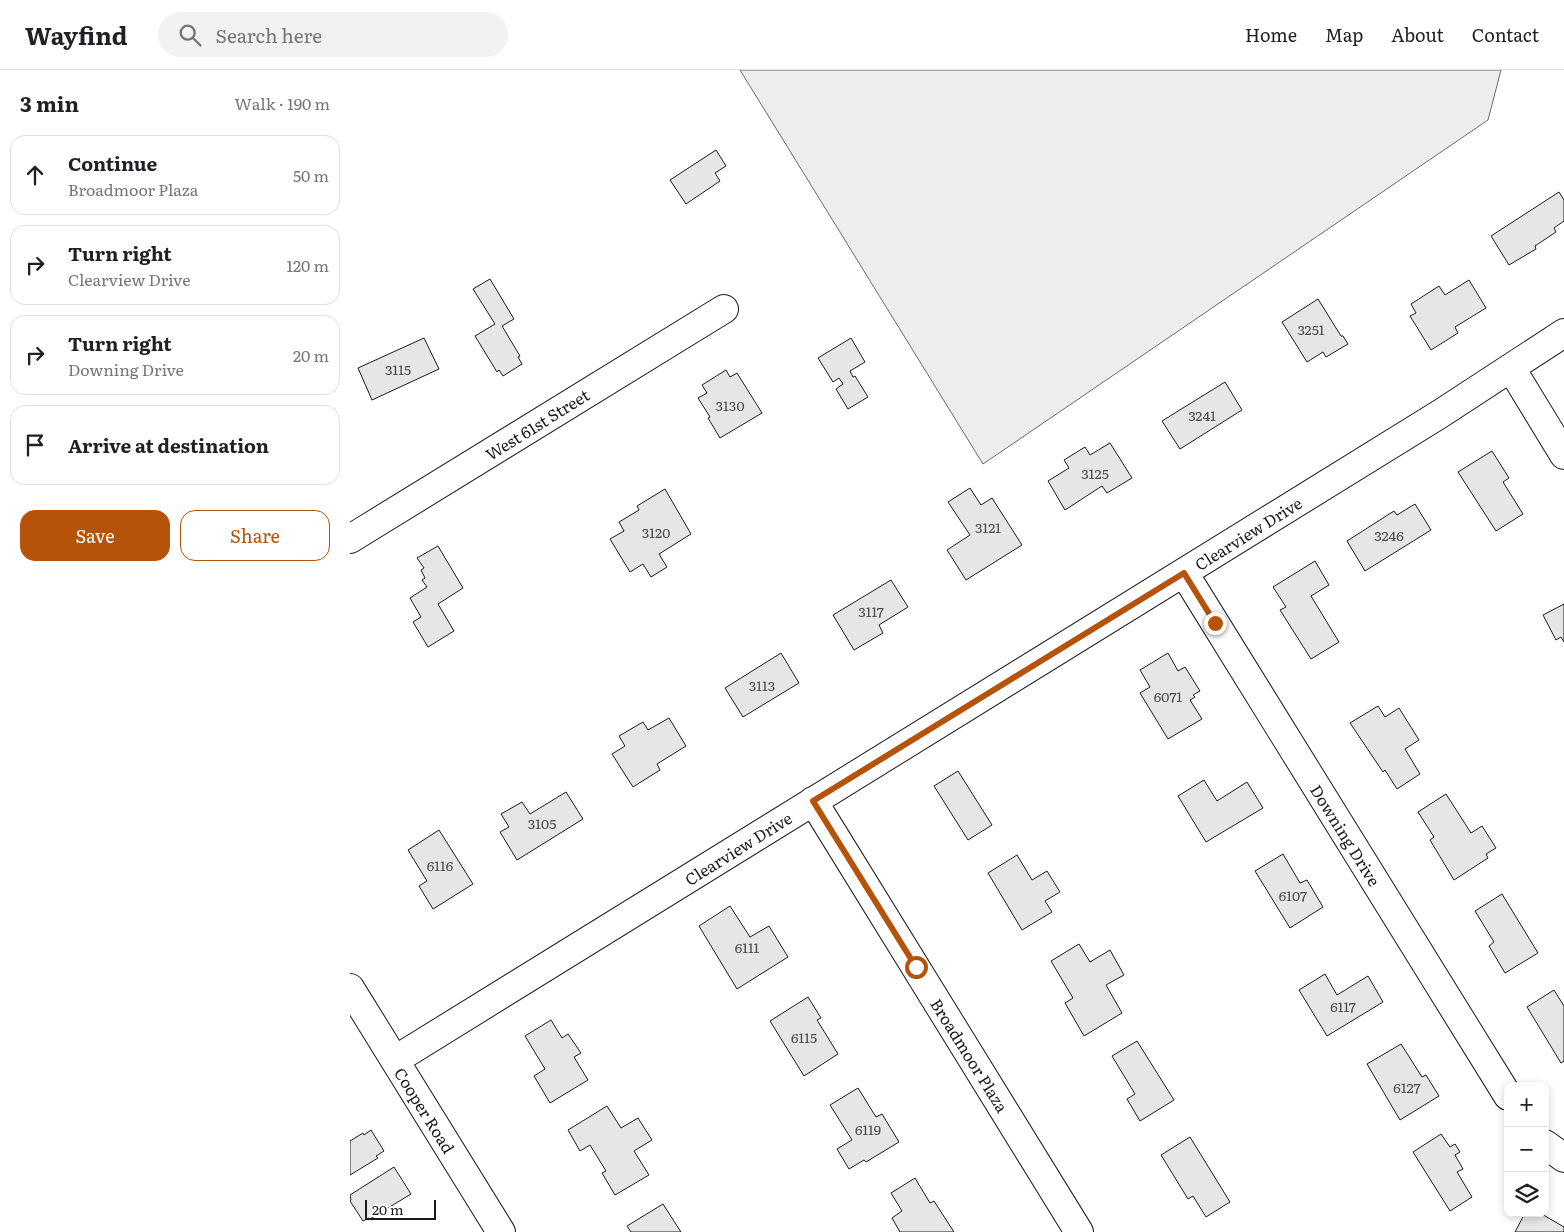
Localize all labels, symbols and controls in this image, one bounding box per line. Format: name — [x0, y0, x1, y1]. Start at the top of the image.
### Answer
search box — [158, 12, 508, 57]
text: Wayfind — [25, 17, 128, 52]
icon: search — [176, 21, 204, 49]
text: Search here — [216, 21, 322, 49]
text: Home — [1245, 21, 1297, 48]
text: Map — [1325, 21, 1363, 48]
text: About — [1391, 21, 1444, 48]
text: Contact — [1472, 21, 1539, 48]
text: 3 min — [20, 87, 79, 118]
text: Walk · 190 m — [234, 91, 330, 115]
text: Continue — [68, 149, 157, 177]
icon: ahead — [21, 161, 49, 189]
text: 50 m — [293, 163, 329, 187]
text: Broadmoor Plaza — [68, 177, 198, 201]
text: Turn right — [68, 239, 172, 267]
icon: right — [21, 251, 49, 279]
text: 120 m — [286, 253, 329, 277]
text: Clearview Drive — [68, 267, 191, 291]
house number: 3251 — [1297, 319, 1325, 339]
text: Turn right — [68, 329, 172, 357]
icon: right — [21, 341, 49, 369]
text: 20 m — [293, 343, 329, 367]
text: Downing Drive — [68, 357, 184, 381]
house number: 3115 — [385, 359, 411, 379]
street label: West 61st Street — [480, 382, 594, 466]
house number: 3130 — [716, 395, 744, 415]
house number: 3241 — [1188, 405, 1216, 425]
icon: arrive — [21, 431, 49, 459]
text: Arrive at destination — [68, 431, 269, 459]
house number: 3125 — [1081, 463, 1109, 483]
street label: Clearview Drive — [1190, 490, 1306, 576]
button: Save — [20, 510, 170, 561]
button: Share — [180, 510, 330, 561]
house number: 3121 — [975, 517, 1001, 537]
house number: 3120 — [642, 522, 670, 542]
house number: 3246 — [1374, 525, 1404, 545]
house number: 3117 — [858, 601, 884, 621]
route end — [1204, 612, 1227, 635]
house number: 3113 — [749, 675, 775, 695]
house number: 6071 — [1154, 686, 1183, 706]
street label: Downing Drive — [1305, 780, 1387, 890]
street label: Clearview Drive — [680, 805, 796, 891]
house number: 3105 — [528, 813, 556, 833]
house number: 6116 — [427, 855, 454, 875]
house number: 6107 — [1279, 885, 1307, 905]
house number: 6111 — [735, 937, 760, 957]
route start — [905, 956, 928, 979]
street label: Broadmoor Plaza — [925, 993, 1015, 1117]
house number: 6117 — [1330, 996, 1356, 1016]
house number: 6115 — [791, 1027, 817, 1047]
street label: Cooper Road — [389, 1062, 461, 1158]
house number: 6127 — [1393, 1077, 1421, 1097]
map controls — [1504, 1082, 1549, 1217]
button: + — [1504, 1082, 1549, 1127]
house number: 6119 — [855, 1119, 881, 1139]
button: − — [1504, 1127, 1549, 1172]
button: layers — [1504, 1172, 1549, 1217]
scale bar — [365, 1197, 436, 1220]
text: 20 m — [372, 1199, 404, 1219]

